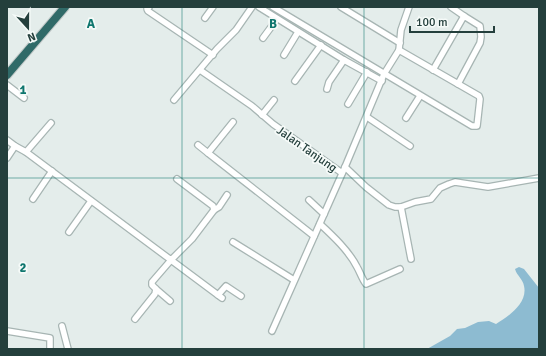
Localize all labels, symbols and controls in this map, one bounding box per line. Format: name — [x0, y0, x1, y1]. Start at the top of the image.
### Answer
north arrow — [8, 8, 48, 48]
scale bar — [410, 8, 494, 34]
text: 100 m — [416, 15, 448, 30]
text: A — [87, 16, 96, 32]
text: B — [269, 16, 277, 32]
text: N — [26, 29, 37, 44]
text: 1 — [19, 82, 27, 98]
street label: Jalan Tanjung — [274, 123, 340, 176]
text: 2 — [19, 260, 27, 276]

